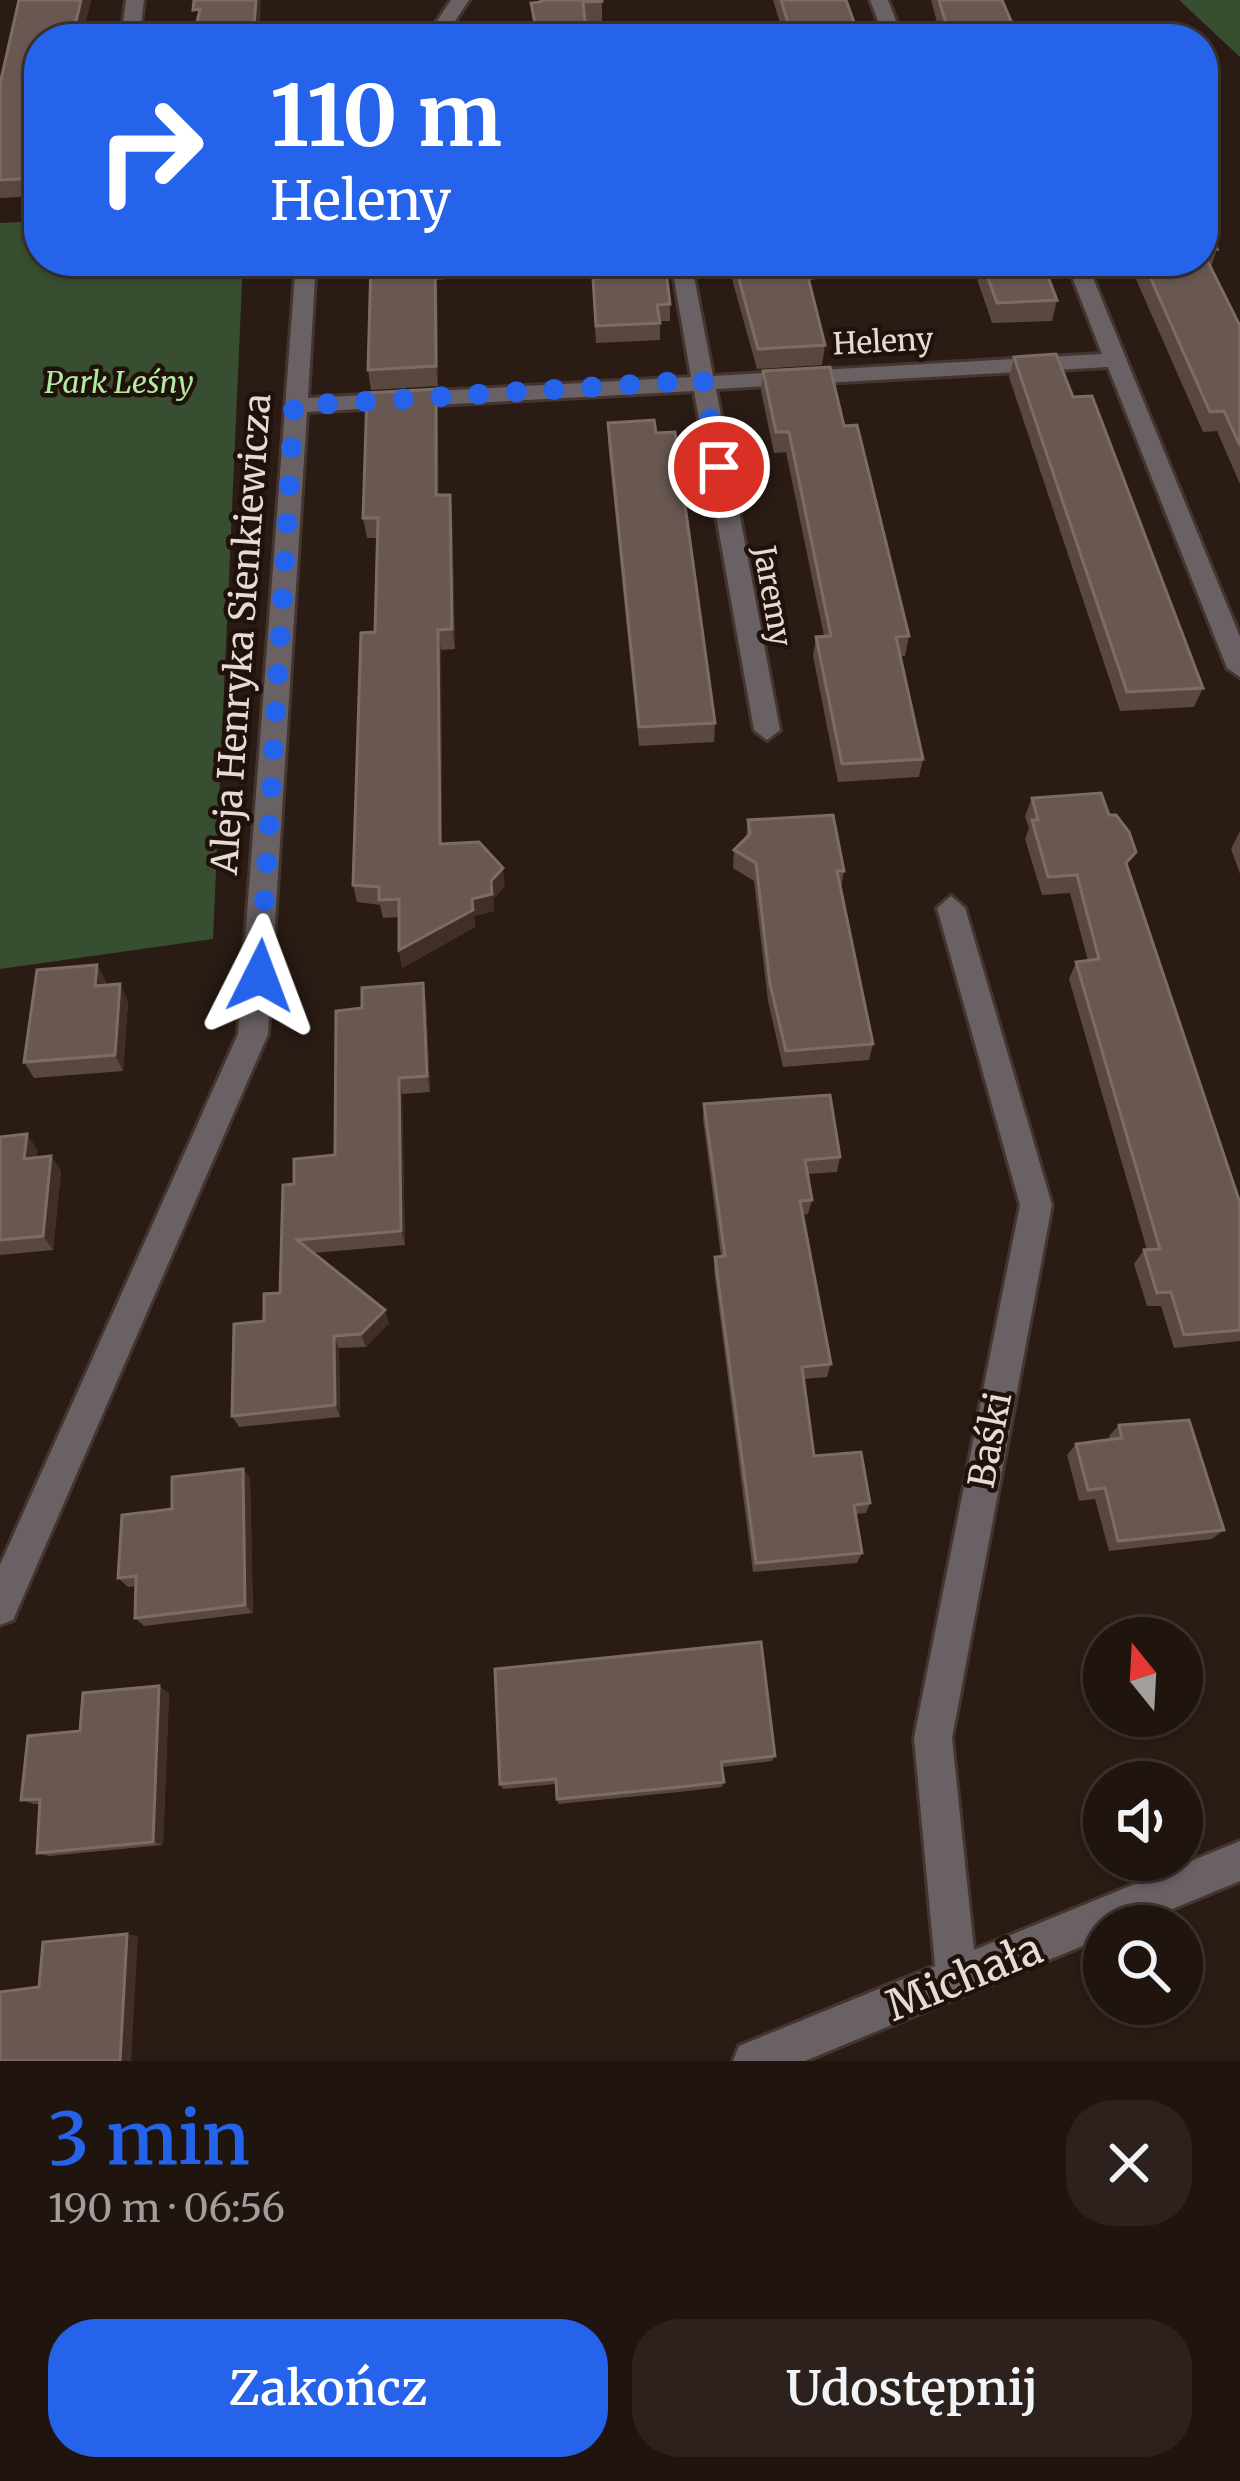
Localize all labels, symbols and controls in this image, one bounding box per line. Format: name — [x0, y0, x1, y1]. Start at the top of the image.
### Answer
text: 110 m — [270, 63, 502, 169]
icon: right — [72, 72, 228, 228]
text: Heleny — [270, 167, 451, 235]
street label: Heleny — [832, 319, 935, 363]
park label: Park Leśny — [44, 363, 194, 401]
street label: Aleja Henryka Sienkiewicza — [202, 392, 280, 877]
pin — [668, 416, 770, 518]
icon: arrive — [686, 434, 752, 500]
street label: Jaremy — [745, 542, 801, 650]
position arrow — [197, 913, 323, 1039]
street label: Baśki — [959, 1388, 1021, 1492]
north arrow — [1083, 1617, 1203, 1737]
map controls — [1083, 1617, 1203, 2025]
button: sound — [1083, 1761, 1203, 1881]
button: search — [1083, 1905, 1203, 2025]
street label: Michała — [879, 1922, 1049, 2032]
text: 3 min — [48, 2093, 250, 2184]
button: close — [1066, 2100, 1192, 2226]
text: 190 m · 06:56 — [48, 2184, 285, 2233]
button: Zakończ — [48, 2319, 608, 2457]
button: Udostępnij — [632, 2319, 1192, 2457]

